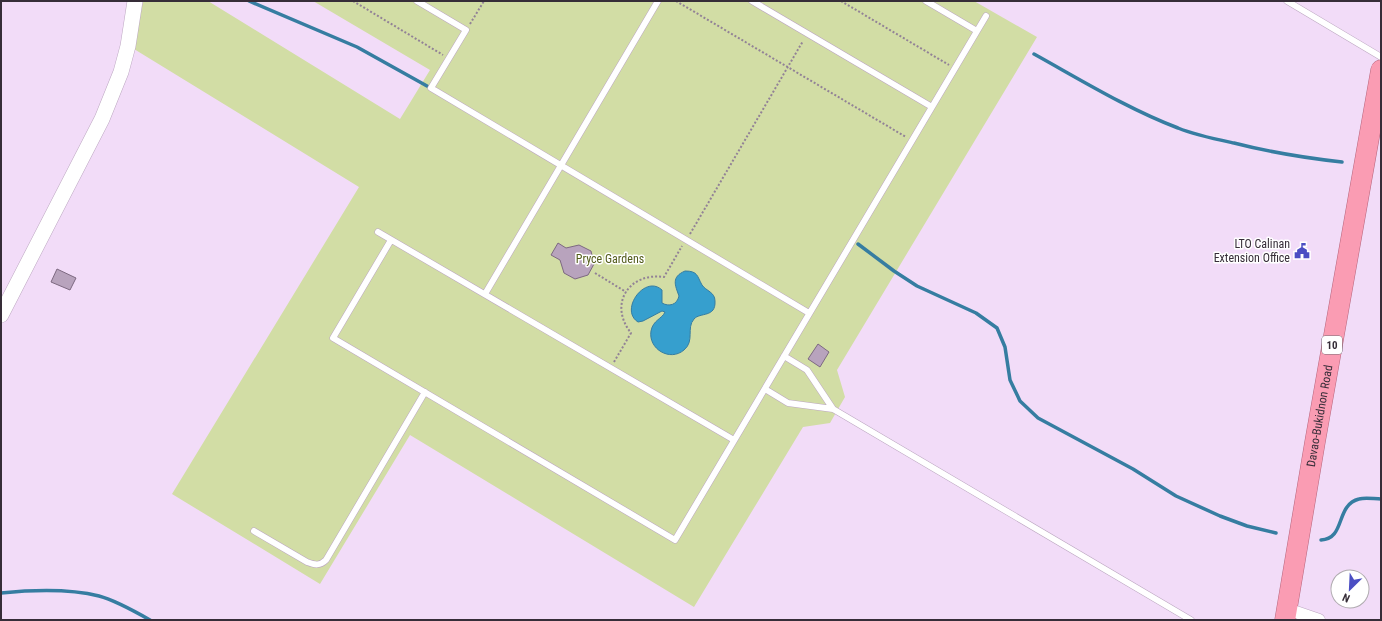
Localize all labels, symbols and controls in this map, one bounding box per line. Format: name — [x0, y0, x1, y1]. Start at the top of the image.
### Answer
place label: LTO Calinan Extension Office — [1214, 237, 1290, 265]
public building icon: LTO Calinan Extension Office — [1293, 242, 1311, 260]
park label: Pryce Gardens — [576, 252, 644, 266]
road number: 10 — [1322, 336, 1342, 354]
street label: Davao-Bukidnon Road — [1304, 364, 1336, 468]
north arrow — [1330, 569, 1370, 609]
text: N — [1340, 590, 1352, 605]

